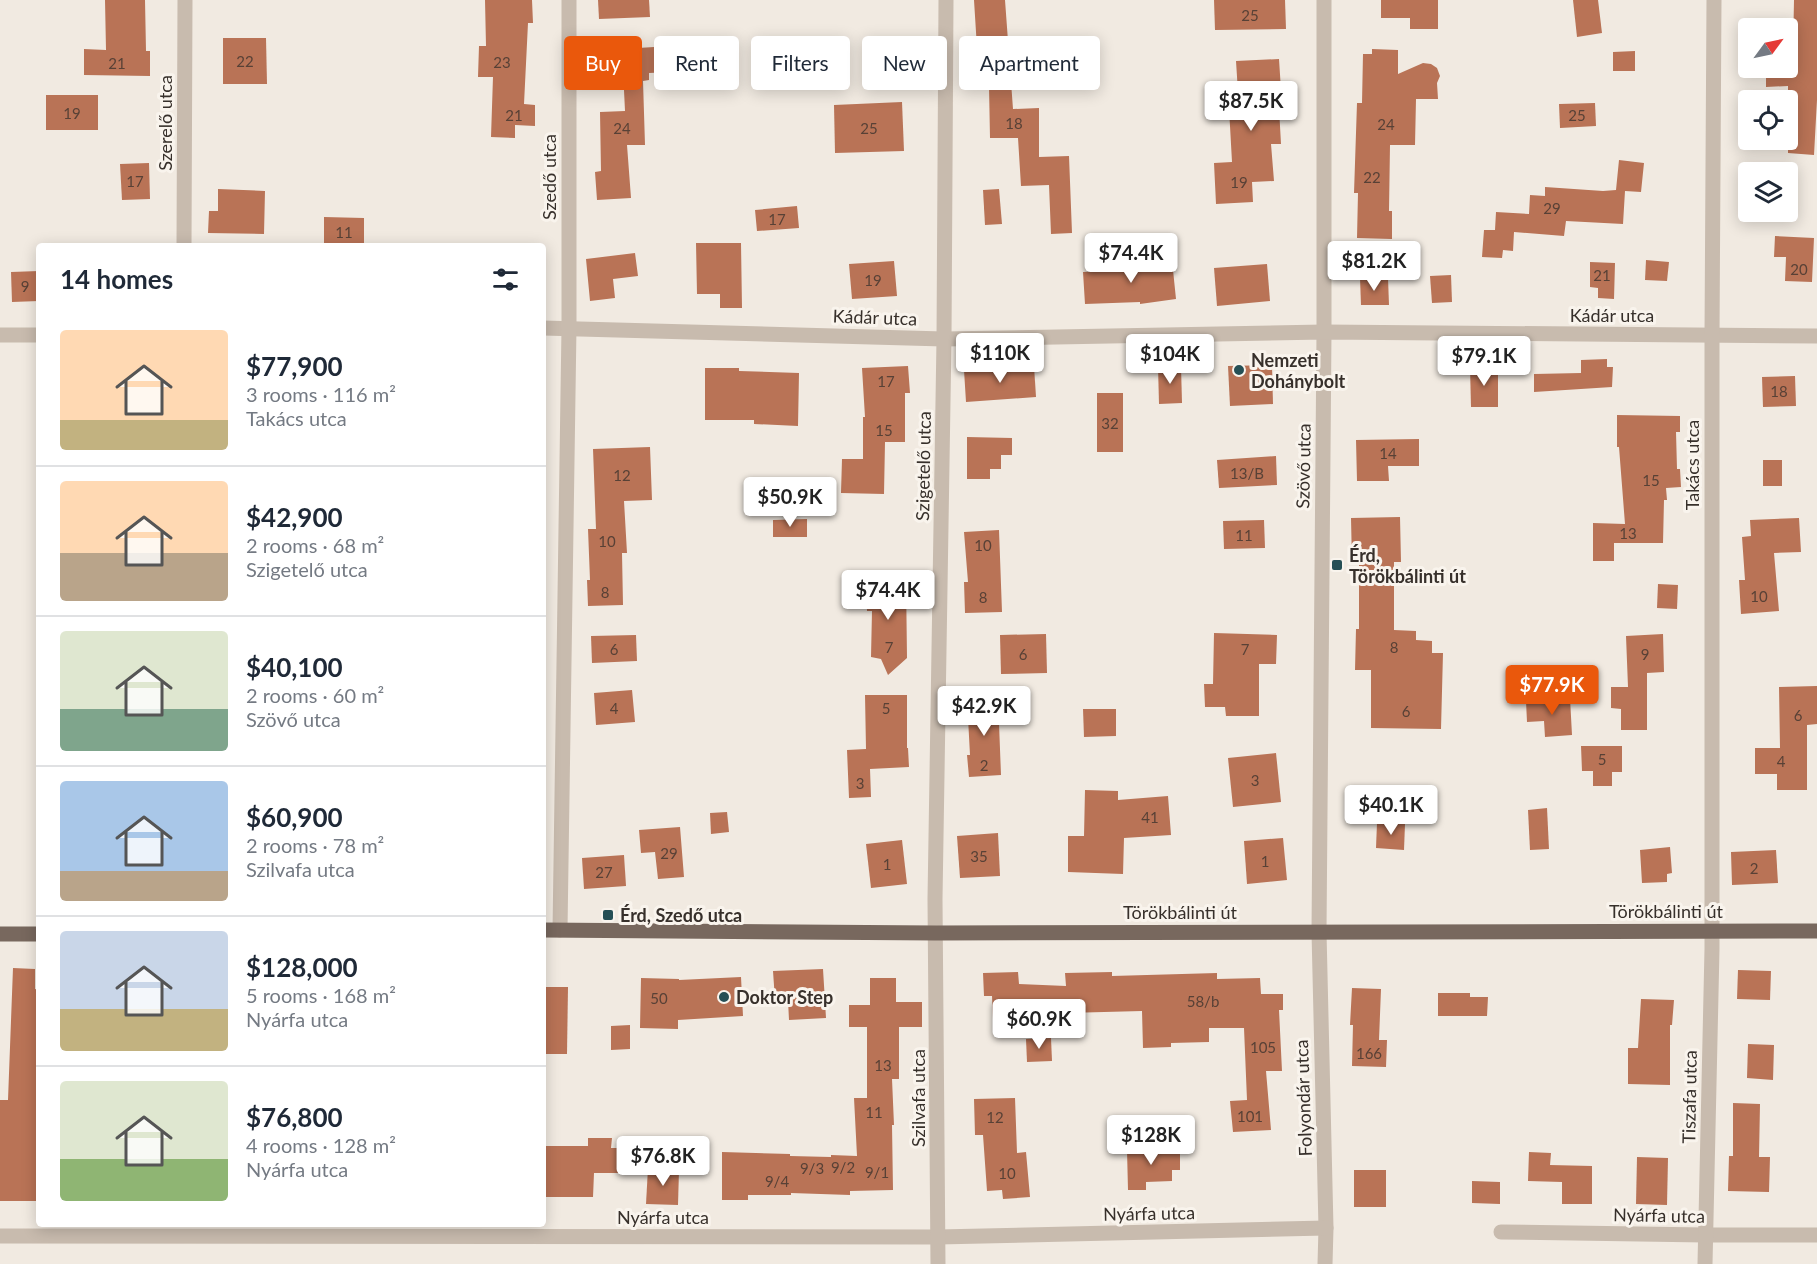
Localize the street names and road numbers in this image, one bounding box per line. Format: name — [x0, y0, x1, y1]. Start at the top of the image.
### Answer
street label: Szerelő utca — [154, 75, 176, 171]
street label: Szedő utca — [538, 134, 560, 220]
street label: Kádár utca — [1570, 304, 1654, 326]
street label: Kádár utca — [832, 305, 918, 329]
street label: Szigetelő utca — [911, 411, 935, 521]
street label: Takács utca — [1681, 420, 1703, 510]
street label: Szövő utca — [1291, 423, 1315, 509]
street label: Törökbálinti út — [1609, 900, 1724, 922]
street label: Törökbálinti út — [1123, 901, 1238, 923]
street label: Folyondár utca — [1290, 1039, 1316, 1157]
street label: Szilvafa utca — [907, 1049, 929, 1147]
street label: Tiszafa utca — [1677, 1050, 1701, 1144]
street label: Nyárfa utca — [1103, 1201, 1195, 1225]
street label: Nyárfa utca — [1613, 1203, 1705, 1227]
street label: Nyárfa utca — [617, 1206, 709, 1228]

